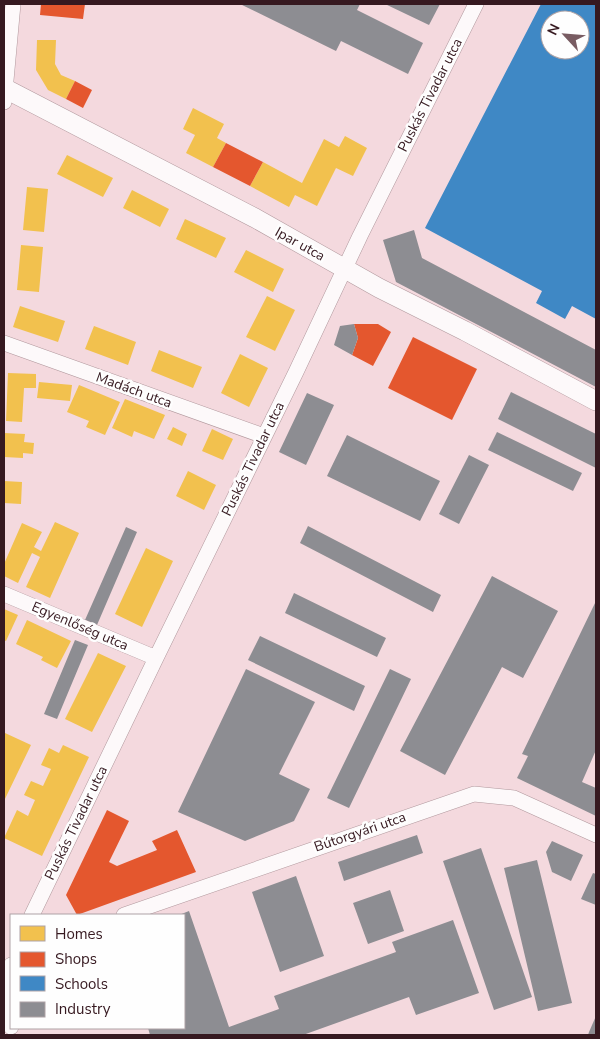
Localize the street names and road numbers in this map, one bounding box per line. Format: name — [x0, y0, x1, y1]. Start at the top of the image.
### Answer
street label: Puskás Tivadar utca — [393, 35, 467, 155]
street label: Ipar utca — [272, 223, 328, 265]
street label: Madách utca — [93, 367, 175, 413]
street label: Puskás Tivadar utca — [217, 399, 289, 519]
street label: Egyenlőség utca — [29, 597, 131, 655]
street label: Puskás Tivadar utca — [40, 763, 112, 883]
street label: Bútorgyári utca — [312, 807, 408, 857]

